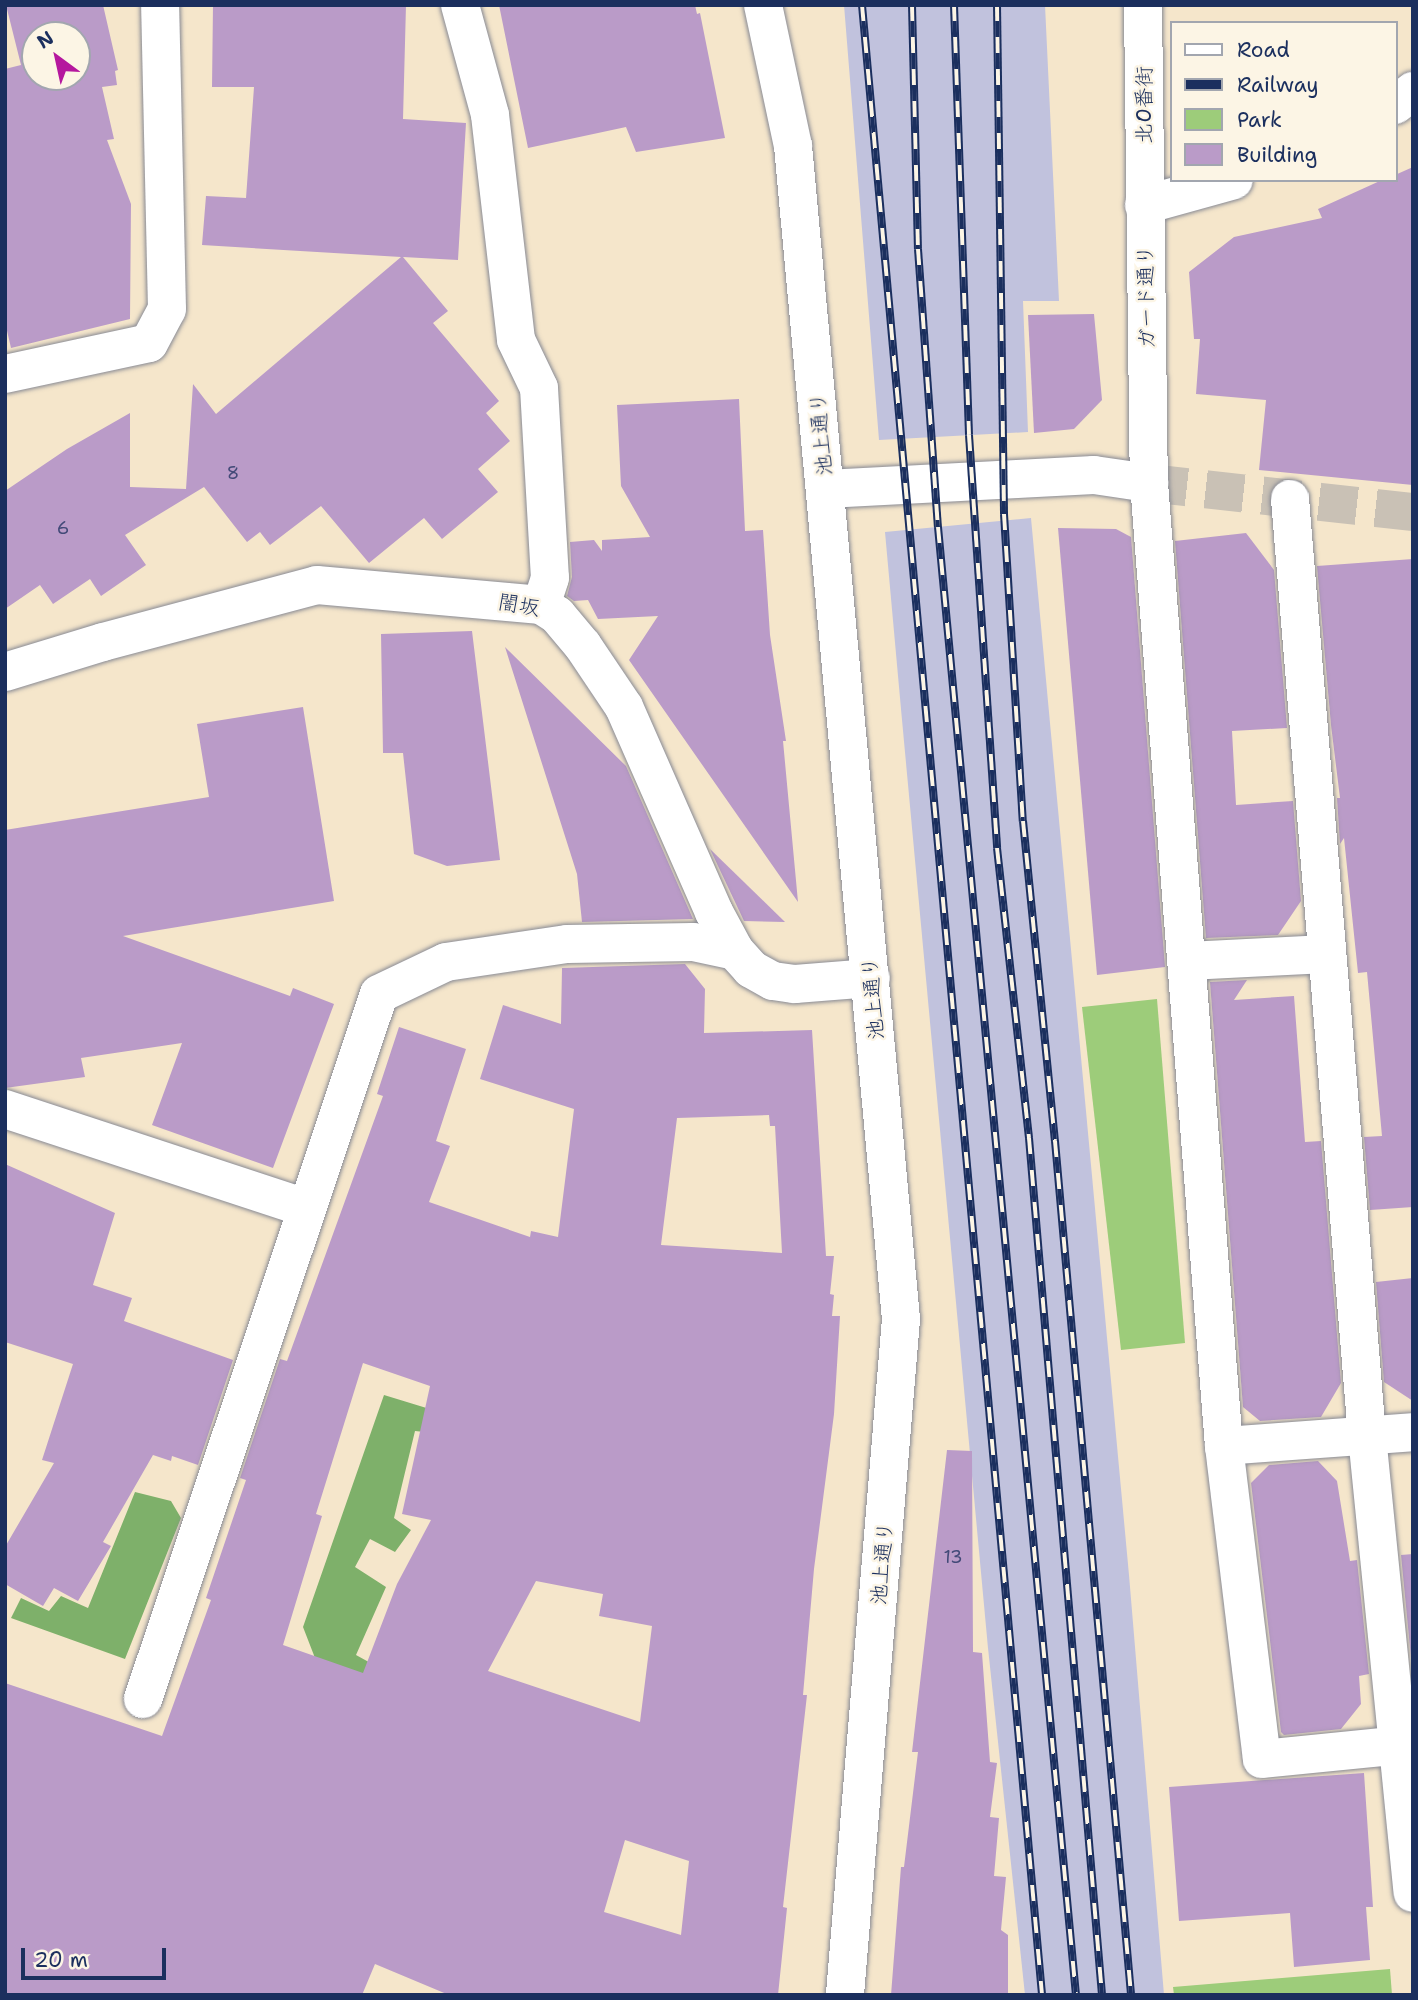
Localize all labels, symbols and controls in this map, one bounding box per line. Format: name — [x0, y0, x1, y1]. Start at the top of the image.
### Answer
north arrow — [21, 21, 91, 91]
legend — [1170, 21, 1397, 182]
text: N — [32, 25, 59, 54]
text: Road — [1237, 36, 1290, 64]
street label: 北0番街 — [1131, 66, 1157, 144]
text: Railway — [1237, 71, 1319, 99]
text: Park — [1237, 106, 1282, 134]
text: Building — [1237, 141, 1317, 169]
street label: ガード通り — [1132, 244, 1160, 350]
street label: 池上通り — [805, 391, 837, 477]
house number: 8 — [227, 462, 239, 484]
house number: 6 — [57, 517, 69, 539]
street label: 闇坂 — [496, 589, 542, 621]
street label: 池上通り — [857, 955, 889, 1041]
street label: 池上通り — [866, 1520, 898, 1606]
house number: 13 — [943, 1546, 963, 1568]
scale bar — [24, 1934, 170, 1978]
text: 20 m — [34, 1946, 88, 1974]

